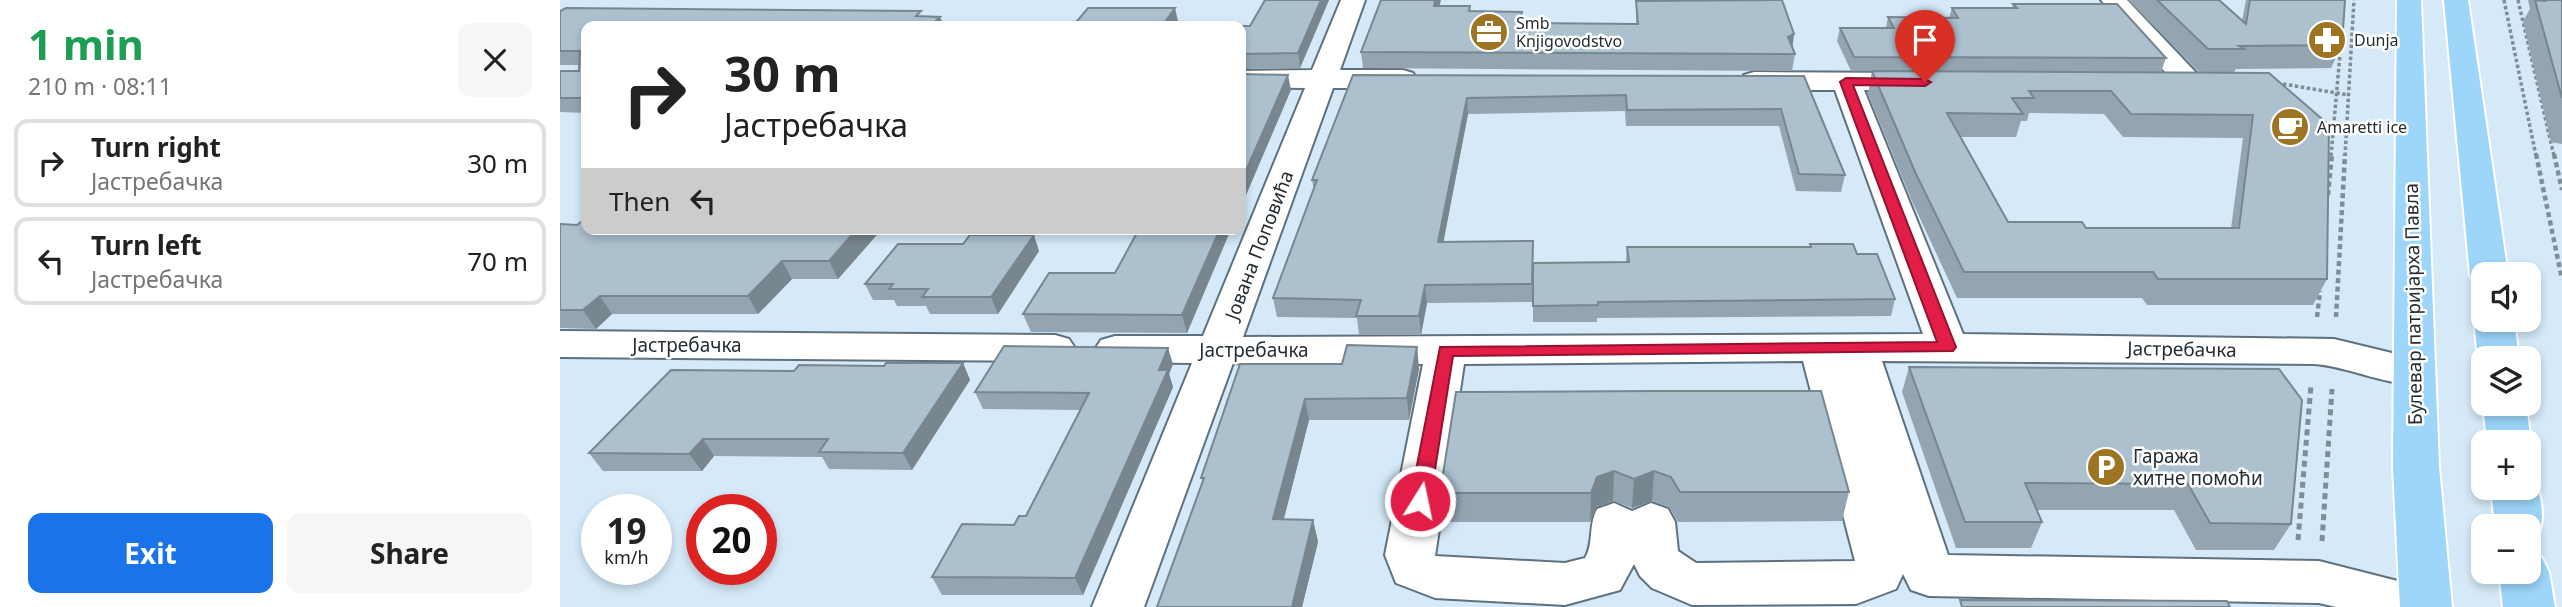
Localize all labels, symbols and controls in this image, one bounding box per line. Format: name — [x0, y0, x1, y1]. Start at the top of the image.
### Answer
pin — [1895, 10, 1955, 82]
office icon: Smb Knjigovodstvo — [1468, 11, 1510, 53]
place label: Smb Knjigovodstvo — [1516, 12, 1622, 52]
text: 1 min — [28, 15, 144, 72]
pharmacy icon: Dunja — [2306, 19, 2348, 61]
icon: arrive — [1906, 21, 1944, 59]
button: close — [458, 23, 532, 97]
place label: Dunja — [2354, 29, 2399, 51]
text: 30 m — [724, 40, 841, 106]
icon: right — [609, 49, 700, 140]
text: 210 m · 08:11 — [28, 70, 172, 102]
text: Јастребачка — [724, 103, 908, 146]
cafe icon: Amaretti ice — [2269, 106, 2311, 148]
place label: Amaretti ice — [2317, 116, 2407, 138]
text: Turn right — [91, 129, 221, 165]
icon: right — [32, 144, 70, 182]
text: 30 m — [467, 145, 528, 181]
text: Јастребачка — [91, 165, 223, 197]
street label: Јована Поповића — [1218, 167, 1299, 325]
icon: left — [684, 182, 722, 220]
text: Then — [609, 183, 670, 219]
street label: Булевар патријарха Павла — [2398, 183, 2428, 425]
text: Turn left — [91, 227, 202, 263]
icon: left — [32, 242, 70, 280]
text: 70 m — [467, 243, 528, 279]
map controls — [2471, 262, 2541, 584]
button: sound — [2471, 262, 2541, 332]
text: Јастребачка — [91, 263, 223, 295]
street label: Јастребачка — [630, 332, 742, 358]
street label: Јастребачка — [2125, 335, 2237, 363]
street label: Јастребачка — [1197, 337, 1309, 363]
button: layers — [2471, 346, 2541, 416]
button: + — [2471, 430, 2541, 500]
place label: Гаража хитне помоћи — [2133, 443, 2263, 491]
parking icon: Гаража хитне помоћи — [2085, 446, 2127, 488]
position arrow — [1383, 464, 1457, 538]
speed limit sign: 20 — [686, 494, 777, 585]
text: 19 — [606, 507, 647, 554]
button: Exit — [28, 513, 273, 593]
button: Share — [287, 513, 532, 593]
button: − — [2471, 514, 2541, 584]
text: km/h — [604, 545, 649, 569]

